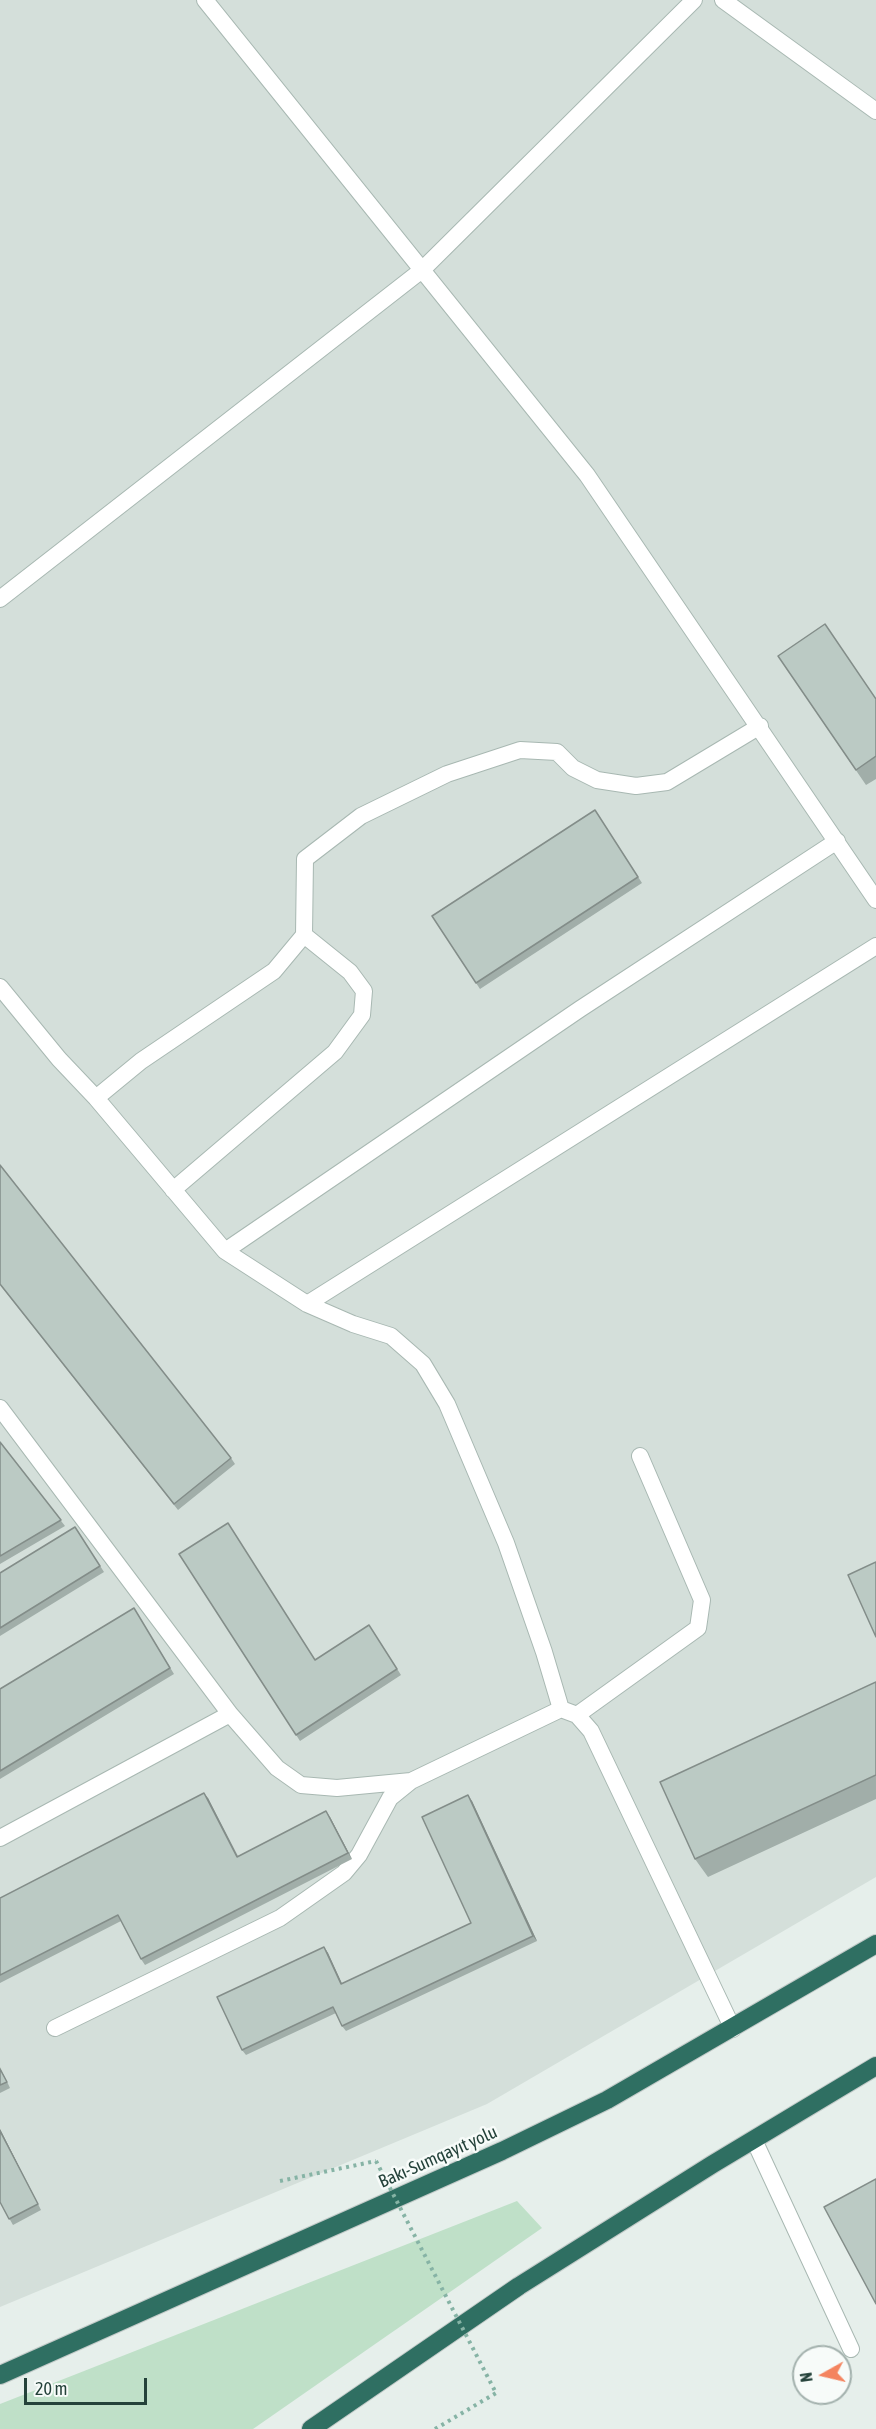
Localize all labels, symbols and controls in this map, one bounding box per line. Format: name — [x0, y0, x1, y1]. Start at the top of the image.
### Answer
street label: Bakı-Sumqayıt yolu — [375, 2121, 501, 2193]
north arrow — [792, 2345, 852, 2405]
scale bar — [27, 2366, 150, 2404]
text: N — [797, 2371, 816, 2383]
text: 20 m — [35, 2378, 67, 2399]

